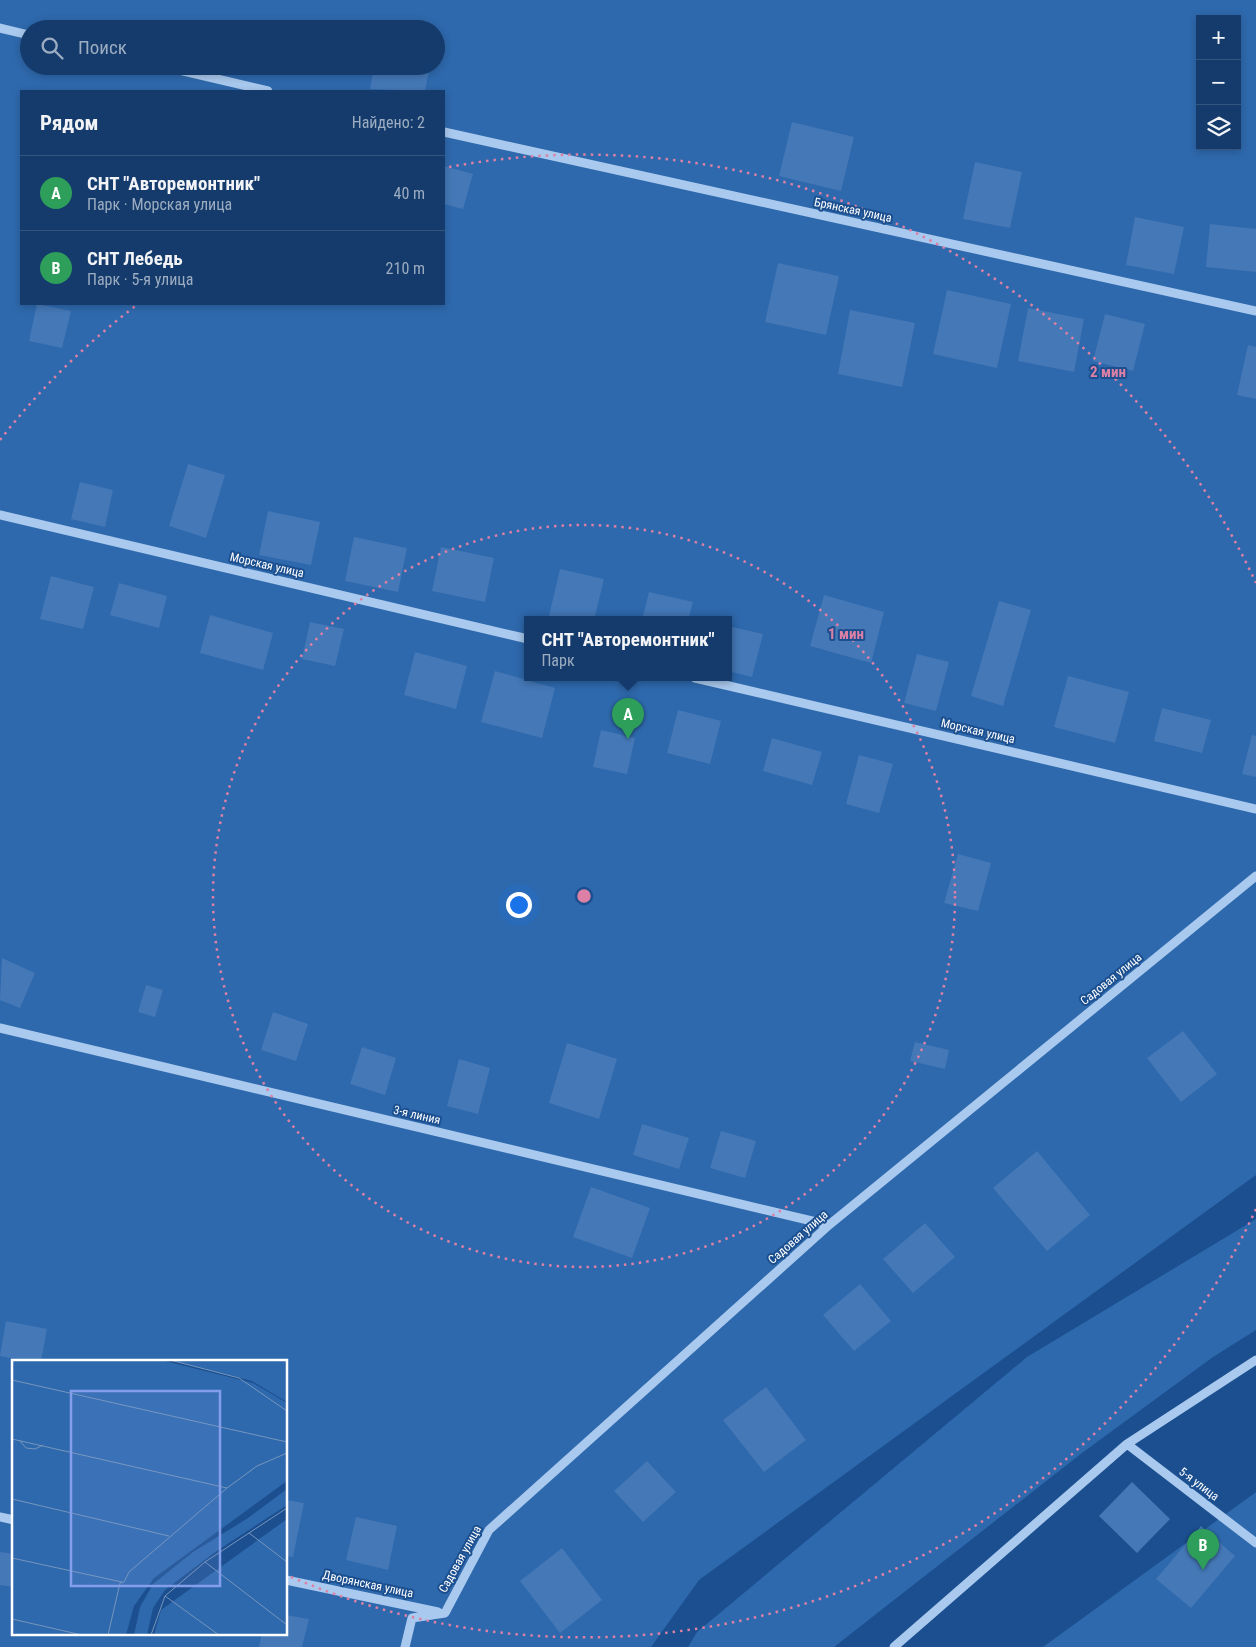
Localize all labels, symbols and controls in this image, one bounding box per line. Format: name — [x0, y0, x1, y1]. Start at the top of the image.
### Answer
map controls — [1196, 15, 1241, 150]
button: + — [1196, 15, 1241, 60]
search box — [20, 20, 445, 75]
icon: search — [38, 34, 66, 62]
text: Поиск — [78, 36, 127, 59]
button: − — [1196, 60, 1241, 105]
button: layers — [1196, 105, 1241, 150]
text: Рядом — [40, 111, 99, 135]
text: Найдено: 2 — [352, 113, 425, 132]
text: СНТ "Авторемонтник" — [87, 172, 260, 195]
text: A — [51, 184, 61, 203]
text: 40 m — [393, 184, 425, 203]
text: Парк · Морская улица — [87, 195, 232, 214]
street label: Брянская улица — [813, 195, 893, 225]
text: СНТ Лебедь — [87, 247, 183, 270]
text: B — [52, 259, 60, 278]
text: 210 m — [386, 259, 425, 278]
text: Парк · 5-я улица — [87, 270, 193, 289]
text: 2 мин — [1090, 363, 1126, 381]
street label: Морская улица — [229, 550, 306, 580]
popup — [524, 616, 732, 681]
text: 1 мин — [828, 625, 864, 643]
text: СНТ "Авторемонтник" — [541, 628, 715, 651]
text: Парк — [541, 651, 575, 670]
pin: A — [612, 698, 644, 739]
street label: Морская улица — [940, 716, 1017, 746]
centre of rings — [575, 887, 593, 905]
your location — [506, 892, 532, 918]
street label: Садовая улица — [1078, 950, 1144, 1008]
street label: 3-я линия — [392, 1103, 442, 1127]
street label: Садовая улица — [765, 1207, 831, 1267]
inset map — [12, 1360, 288, 1634]
street label: 5-я улица — [1176, 1464, 1222, 1504]
street label: Садовая улица — [436, 1523, 484, 1595]
pin: B — [1187, 1529, 1219, 1570]
street label: Дворянская улица — [321, 1568, 415, 1601]

